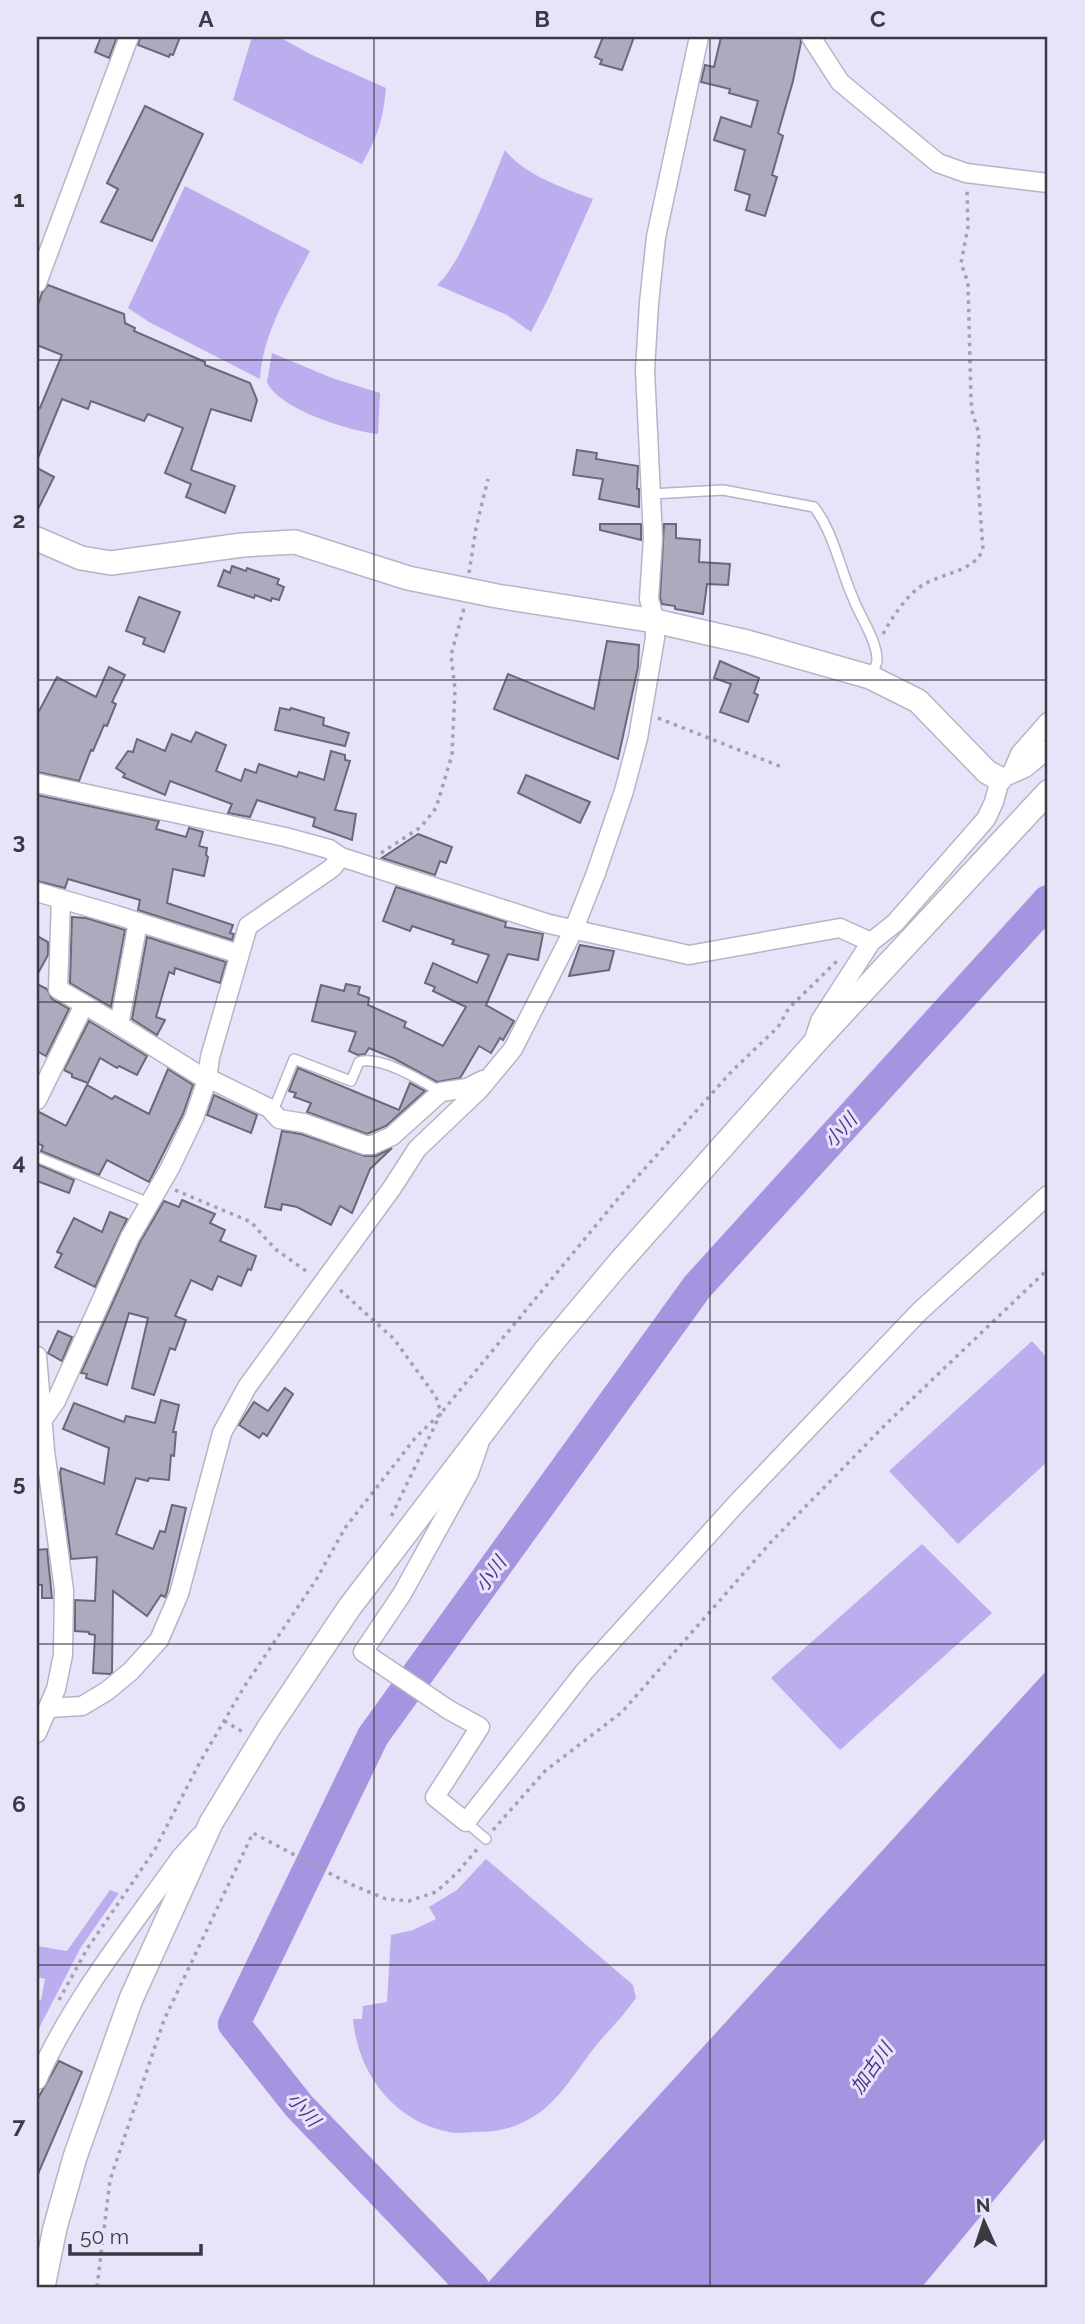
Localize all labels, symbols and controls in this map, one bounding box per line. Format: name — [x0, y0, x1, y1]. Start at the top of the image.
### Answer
text: A — [198, 5, 214, 32]
text: B — [534, 5, 550, 32]
text: C — [870, 5, 886, 32]
text: 1 — [13, 185, 25, 212]
text: 2 — [13, 506, 25, 533]
text: 3 — [13, 827, 25, 854]
water label: 小川 — [819, 1107, 862, 1151]
text: 4 — [12, 1148, 26, 1175]
text: 5 — [13, 1469, 26, 1496]
water label: 小川 — [470, 1551, 511, 1596]
text: 6 — [12, 1790, 26, 1817]
water label: 加古川 — [846, 2037, 898, 2098]
water label: 小川 — [283, 2088, 326, 2132]
text: 7 — [13, 2111, 26, 2138]
north arrow — [948, 2188, 1018, 2258]
text: N — [975, 2194, 991, 2216]
scale bar — [70, 2212, 201, 2256]
text: 50 m — [80, 2224, 129, 2249]

